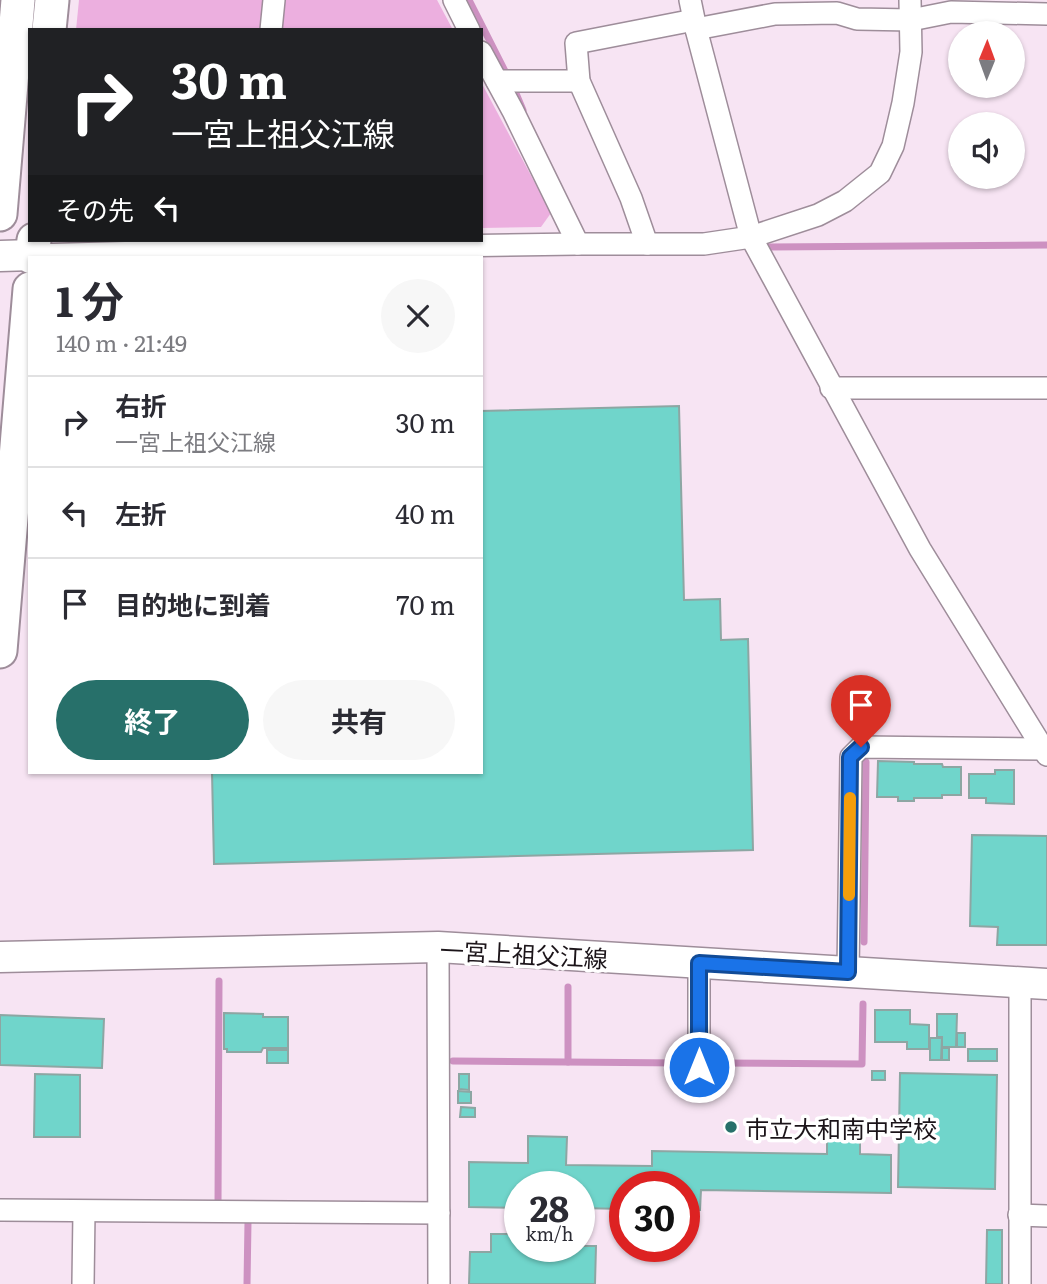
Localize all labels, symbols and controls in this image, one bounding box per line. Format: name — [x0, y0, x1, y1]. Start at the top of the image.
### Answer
north arrow — [948, 21, 1026, 98]
map controls — [948, 21, 1025, 189]
text: 30 m — [171, 41, 287, 114]
icon: right — [56, 56, 147, 147]
text: 一宮上祖父江線 — [171, 108, 395, 156]
button: sound — [948, 112, 1025, 189]
text: その先 — [56, 189, 134, 228]
icon: left — [148, 189, 186, 227]
text: 1 分 — [56, 268, 124, 330]
button: close — [381, 279, 455, 353]
text: 140 m · 21:49 — [56, 325, 187, 359]
text: 右折 — [115, 385, 167, 424]
text: 30 m — [395, 402, 455, 441]
icon: right — [56, 403, 94, 441]
text: 一宮上祖父江線 — [115, 424, 276, 458]
text: 左折 — [115, 493, 167, 532]
text: 40 m — [395, 493, 455, 532]
icon: left — [56, 494, 94, 532]
text: 目的地に到着 — [115, 584, 271, 623]
text: 70 m — [396, 584, 455, 623]
icon: arrive — [56, 585, 94, 623]
pin — [831, 675, 891, 747]
button: 終了 — [56, 680, 249, 760]
button: 共有 — [263, 680, 455, 760]
icon: arrive — [842, 686, 880, 724]
street label: 一宮上祖父江線 — [439, 931, 609, 975]
position arrow — [662, 1030, 736, 1104]
place label: 市立大和南中学校 — [745, 1110, 937, 1145]
marker: 市立大和南中学校 — [723, 1119, 739, 1135]
speed limit sign: 30 — [609, 1171, 700, 1262]
text: 28 — [530, 1181, 569, 1233]
text: km/h — [526, 1220, 573, 1247]

